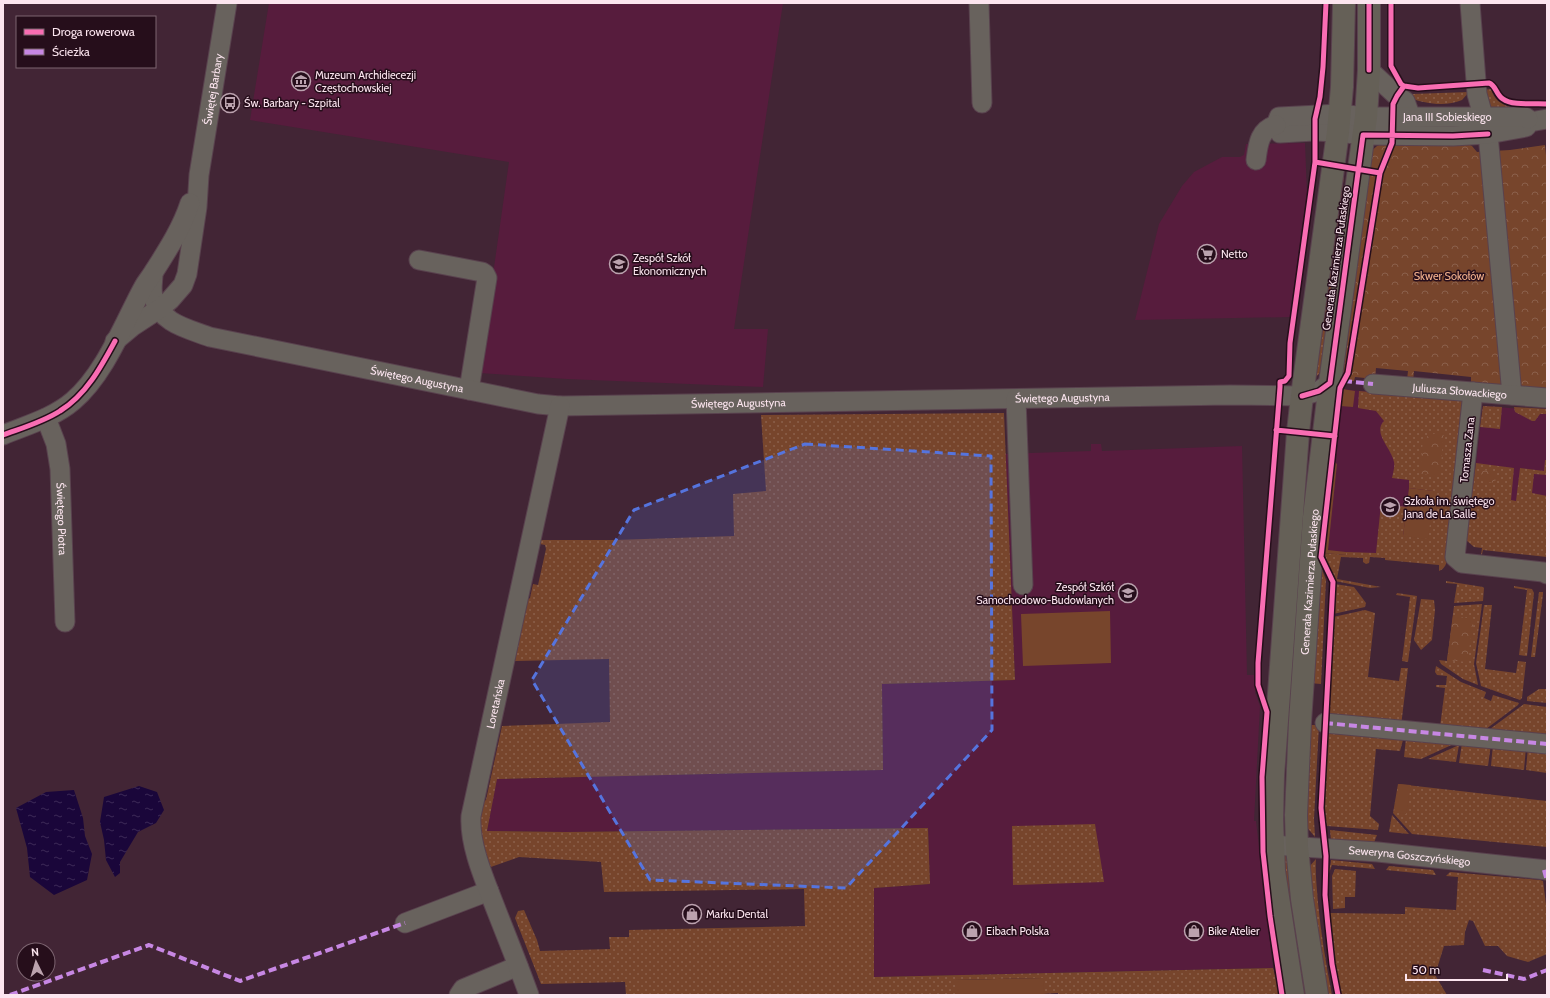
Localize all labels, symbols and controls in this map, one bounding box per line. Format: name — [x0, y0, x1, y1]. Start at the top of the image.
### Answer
legend — [16, 16, 156, 68]
text: Droga rowerowa — [52, 24, 135, 39]
text: Ścieżka — [52, 44, 90, 59]
street label: Świętej Barbary — [200, 52, 226, 126]
place label: Muzeum Archidiecezji Częstochowskiej — [315, 68, 416, 95]
museum icon: Muzeum Archidiecezji Częstochowskiej — [290, 70, 312, 92]
bus stop icon: Św. Barbary - Szpital — [219, 92, 241, 114]
place label: Św. Barbary - Szpital — [244, 96, 340, 110]
street label: Jana III Sobieskiego — [1402, 110, 1491, 124]
street label: Generała Kazimierza Pułaskiego — [1319, 185, 1353, 331]
supermarket icon: Netto — [1196, 243, 1218, 265]
place label: Netto — [1221, 247, 1248, 261]
place label: Zespół Szkół Ekonomicznych — [633, 251, 707, 278]
school or university icon: Zespół Szkół Ekonomicznych — [608, 253, 630, 275]
park label: Skwer Sokołów — [1414, 269, 1484, 283]
street label: Świętego Augustyna — [369, 363, 465, 396]
street label: Juliusza Słowackiego — [1411, 380, 1507, 402]
street label: Świętego Augustyna — [1015, 390, 1111, 406]
street label: Świętego Augustyna — [691, 395, 787, 411]
street label: Tomasza Zana — [1457, 416, 1477, 484]
street label: Świętego Piotra — [53, 482, 70, 556]
place label: Szkoła im. świętego Jana de La Salle — [1403, 494, 1495, 521]
school or university icon: Szkoła im. świętego Jana de La Salle — [1379, 496, 1401, 518]
street label: Generała Kazimierza Pułaskiego — [1298, 508, 1322, 655]
place label: Zespół Szkół Samochodowo-Budowlanych — [976, 580, 1114, 607]
school or university icon: Zespół Szkół Samochodowo-Budowlanych — [1117, 582, 1139, 604]
street label: Loretańska — [483, 677, 508, 730]
street label: Seweryna Goszczyńskiego — [1348, 843, 1471, 869]
shop icon: Marku Dental — [681, 903, 703, 925]
place label: Marku Dental — [706, 907, 768, 921]
shop icon: Eibach Polska — [961, 920, 983, 942]
shop icon: Bike Atelier — [1183, 920, 1205, 942]
place label: Eibach Polska — [986, 924, 1050, 938]
place label: Bike Atelier — [1208, 924, 1260, 938]
north arrow — [16, 942, 56, 982]
text: N — [31, 945, 40, 959]
scale bar — [1406, 956, 1507, 982]
text: 50 m — [1412, 962, 1440, 977]

